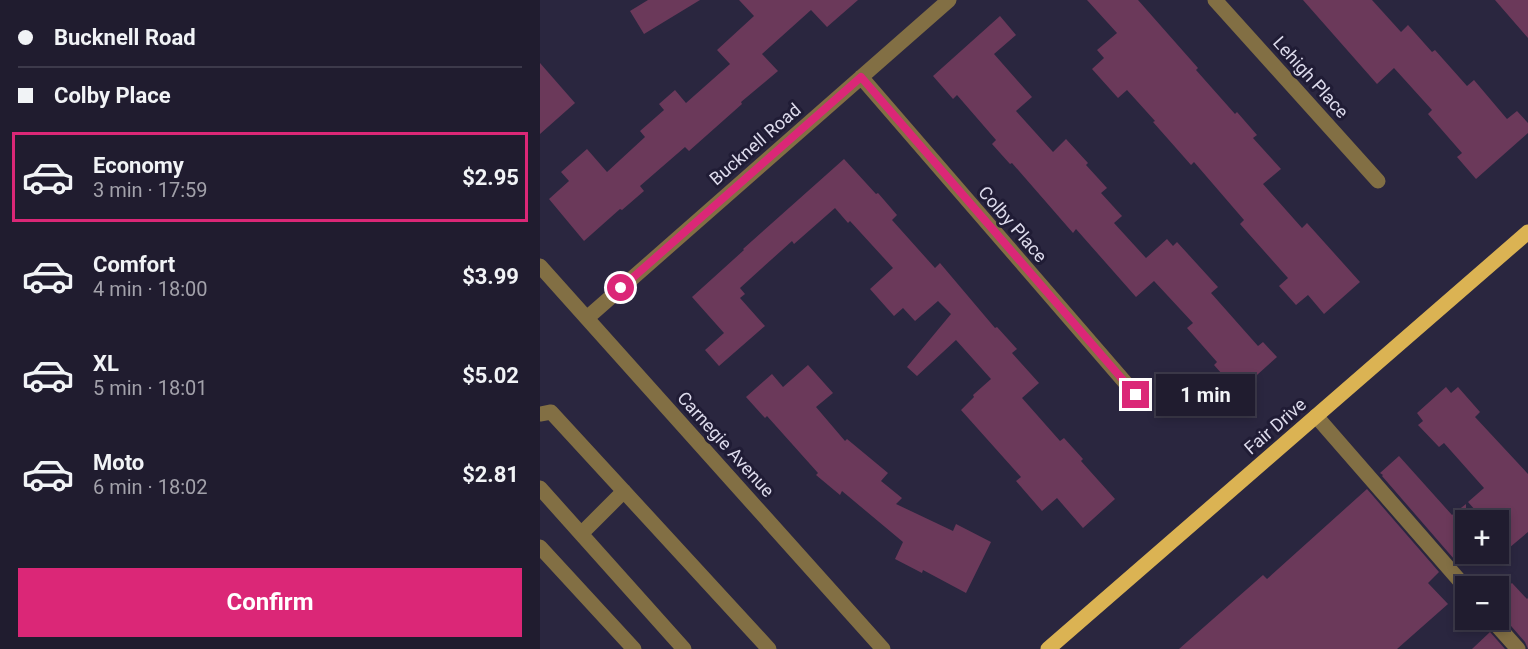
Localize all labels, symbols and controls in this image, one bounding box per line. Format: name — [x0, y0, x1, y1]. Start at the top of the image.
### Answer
text: Bucknell Road — [54, 25, 196, 50]
street label: Lehigh Place — [1269, 32, 1353, 122]
text: Colby Place — [54, 83, 171, 108]
street label: Bucknell Road — [705, 99, 805, 189]
icon: car — [21, 150, 75, 204]
text: Economy — [93, 153, 184, 178]
text: $2.95 — [462, 165, 519, 190]
text: 3 min · 17:59 — [93, 178, 208, 202]
street label: Colby Place — [974, 182, 1052, 266]
icon: car — [21, 249, 75, 303]
text: Comfort — [93, 252, 175, 277]
text: $3.99 — [462, 264, 519, 289]
route start — [607, 274, 634, 301]
text: 4 min · 18:00 — [93, 277, 208, 301]
icon: car — [21, 348, 75, 402]
text: XL — [93, 351, 119, 376]
text: $5.02 — [462, 363, 519, 388]
callout: 1 min — [1157, 374, 1256, 416]
text: 5 min · 18:01 — [93, 376, 208, 400]
route end — [1122, 381, 1149, 408]
text: 1 min — [1180, 383, 1231, 407]
street label: Carnegie Avenue — [673, 387, 779, 501]
street label: Fair Drive — [1240, 394, 1310, 458]
icon: car — [21, 447, 75, 501]
text: Moto — [93, 450, 144, 475]
text: $2.81 — [462, 462, 519, 487]
text: 6 min · 18:02 — [93, 475, 208, 499]
map controls — [1455, 510, 1509, 630]
button: + — [1455, 510, 1509, 564]
button: Confirm — [18, 568, 522, 637]
button: − — [1455, 576, 1509, 630]

